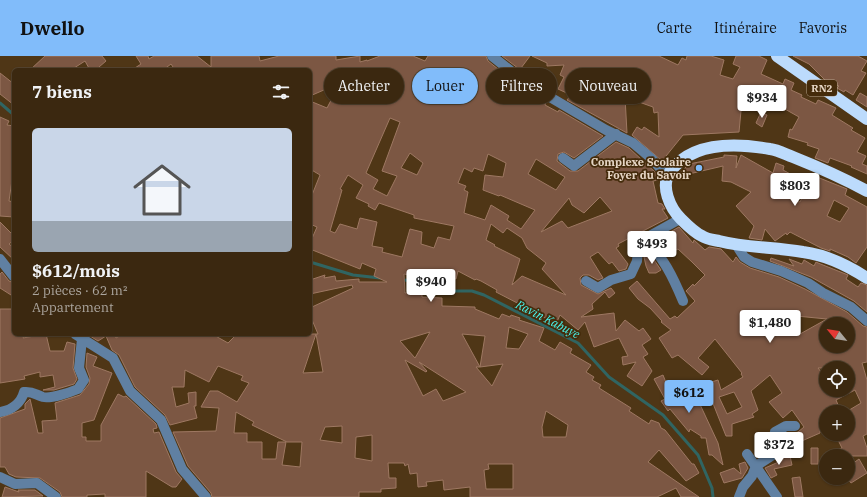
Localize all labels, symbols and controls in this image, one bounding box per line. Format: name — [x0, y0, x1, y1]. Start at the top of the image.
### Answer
text: Dwello — [20, 16, 85, 40]
text: Carte — [657, 19, 692, 37]
text: Itinéraire — [714, 19, 777, 37]
text: Favoris — [799, 19, 847, 37]
chip: Acheter — [324, 68, 404, 104]
chip: Louer — [412, 68, 478, 104]
chip: Filtres — [486, 68, 557, 104]
chip: Nouveau — [565, 68, 651, 104]
road number: RN2 — [807, 80, 837, 96]
text: 7 biens — [32, 81, 92, 103]
icon: filters — [270, 81, 292, 103]
pin: $934 — [738, 85, 786, 119]
text: $934 — [746, 89, 778, 106]
icon: home — [126, 154, 198, 226]
place label: Complexe Scolaire Foyer du Savoir — [591, 155, 692, 182]
marker: Complexe Scolaire Foyer du Savoir — [694, 163, 704, 173]
pin: $803 — [771, 173, 819, 207]
text: $803 — [779, 177, 811, 194]
pin: $493 — [628, 231, 676, 265]
text: $493 — [636, 235, 668, 252]
text: $612/mois — [32, 260, 120, 282]
pin: $940 — [407, 269, 455, 303]
text: $940 — [415, 273, 447, 290]
text: 2 pièces · 62 m² — [32, 282, 128, 299]
water label: Ravin Kabuye — [513, 296, 583, 342]
text: Appartement — [32, 299, 114, 316]
pin: $1,480 — [737, 310, 803, 344]
text: $1,480 — [749, 314, 791, 331]
north arrow — [819, 317, 855, 353]
map controls — [819, 317, 855, 485]
button: locate — [819, 361, 855, 397]
pin: $612 — [665, 380, 713, 414]
text: $612 — [673, 384, 705, 401]
button: + — [819, 405, 855, 441]
pin: $372 — [755, 432, 803, 466]
text: $372 — [763, 436, 795, 453]
button: − — [819, 449, 855, 485]

